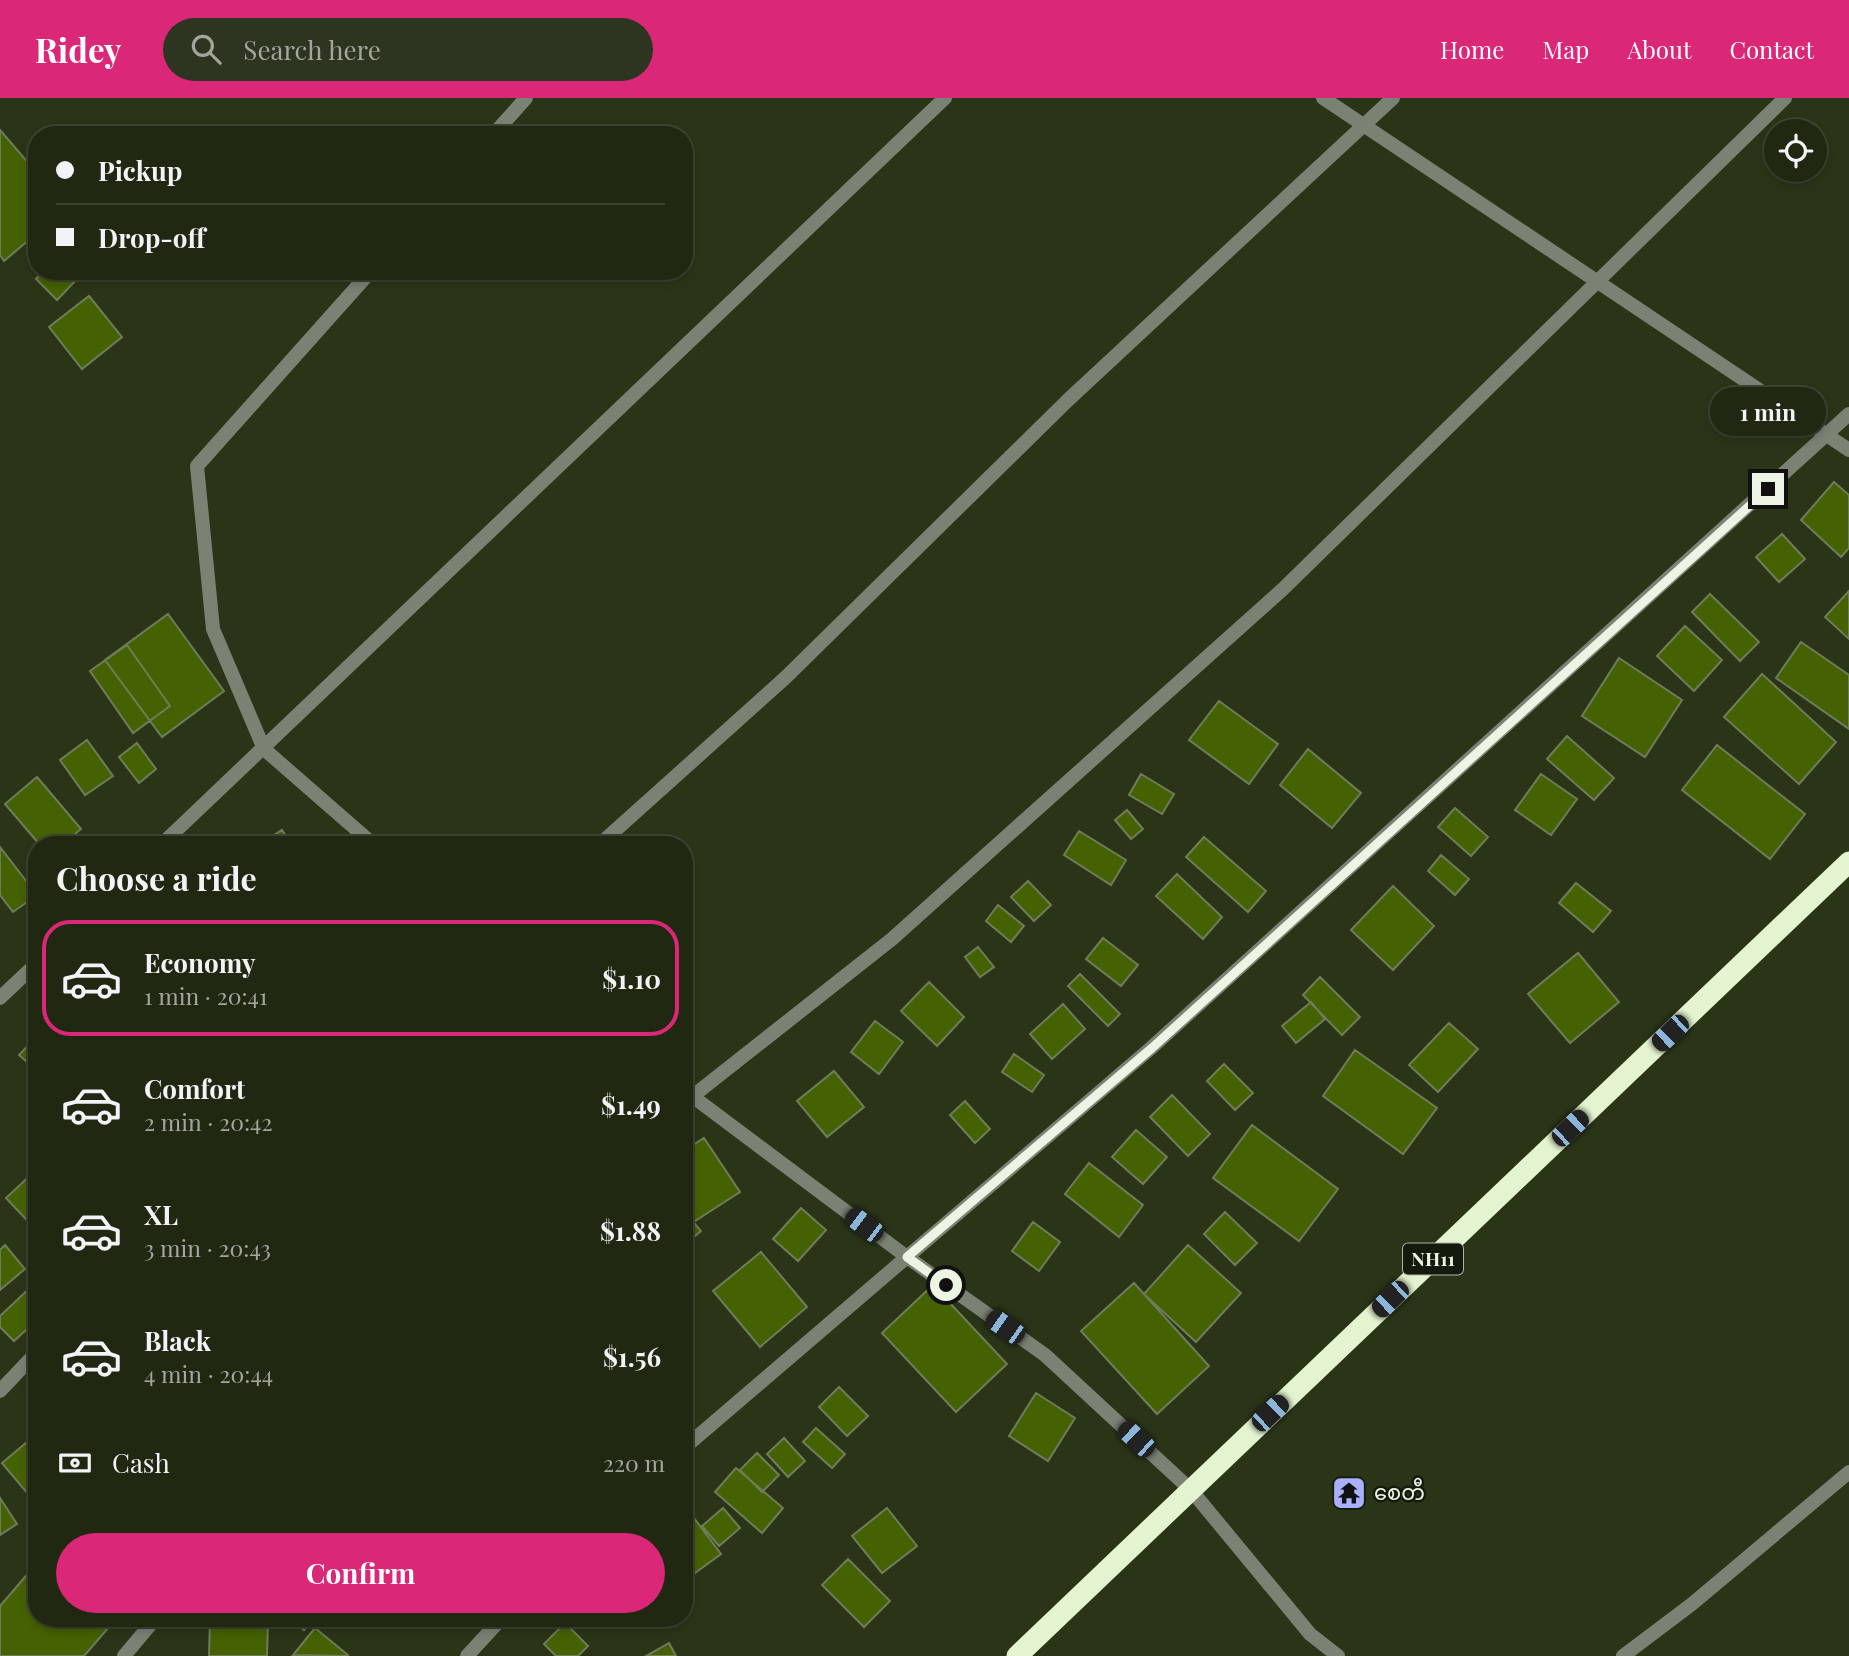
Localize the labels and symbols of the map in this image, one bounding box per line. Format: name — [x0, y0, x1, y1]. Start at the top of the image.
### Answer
callout: 1 min — [1710, 388, 1826, 436]
route end — [1752, 473, 1784, 505]
car — [1648, 1011, 1693, 1055]
car — [1548, 1106, 1593, 1150]
car — [841, 1204, 888, 1246]
road number: NH11 — [1403, 1244, 1463, 1274]
route start — [930, 1269, 962, 1301]
car — [1368, 1277, 1413, 1321]
car — [982, 1306, 1029, 1348]
car — [1248, 1391, 1293, 1435]
car — [1114, 1417, 1159, 1461]
temple icon: စေတီ — [1330, 1474, 1368, 1512]
place label: စေတီ — [1374, 1477, 1425, 1505]

